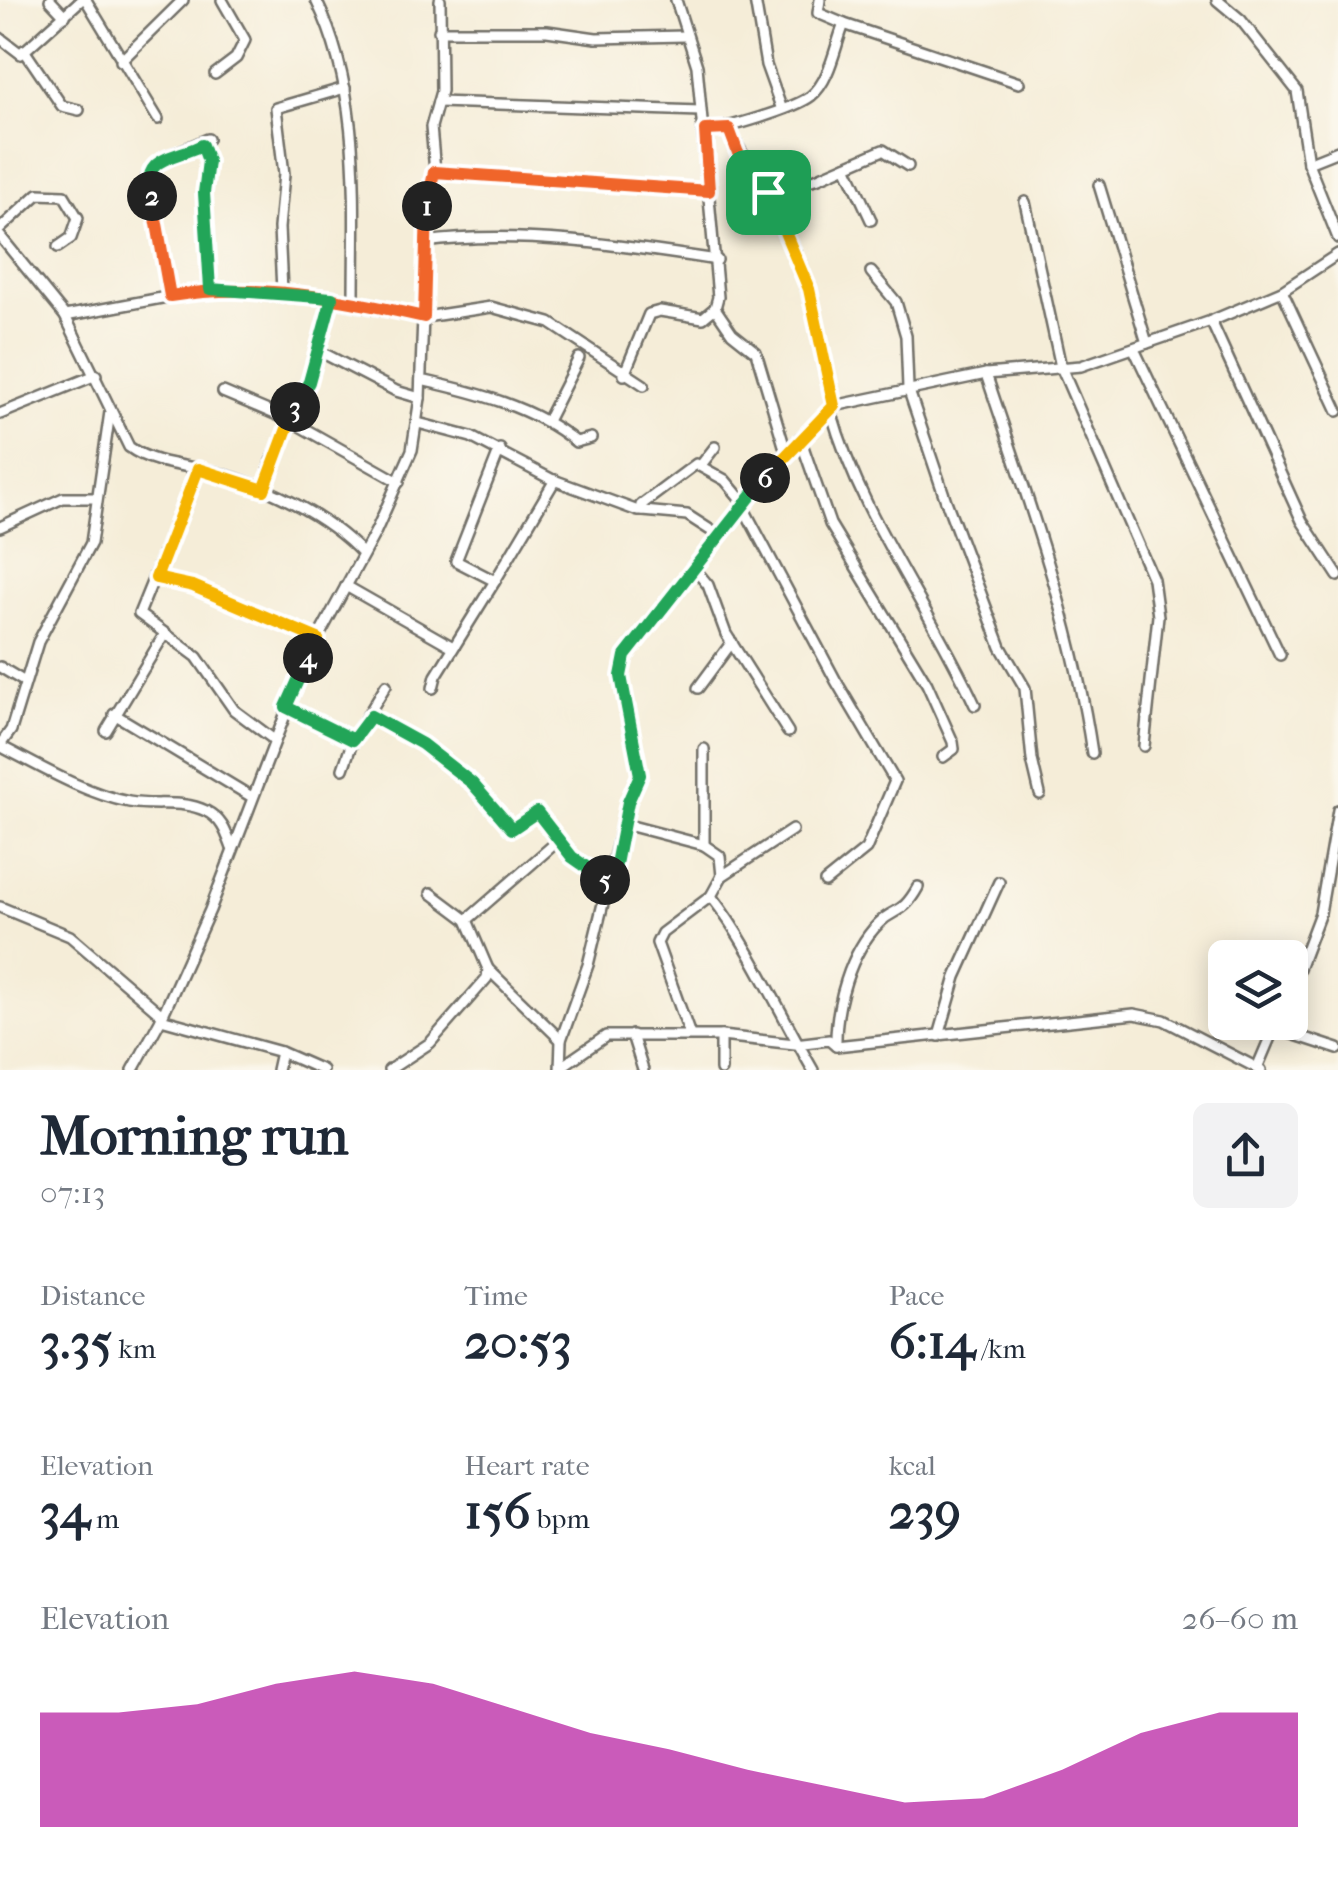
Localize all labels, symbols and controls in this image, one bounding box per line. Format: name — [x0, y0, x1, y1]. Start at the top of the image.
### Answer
pin — [726, 150, 811, 235]
icon: arrive — [741, 165, 796, 220]
pin: 2 — [127, 171, 177, 221]
text: 2 — [145, 179, 159, 212]
pin: 1 — [402, 181, 452, 231]
text: 1 — [422, 189, 432, 222]
pin: 3 — [270, 382, 320, 432]
text: 3 — [289, 390, 301, 423]
pin: 6 — [740, 453, 790, 503]
text: 6 — [757, 461, 773, 494]
pin: 4 — [283, 633, 333, 683]
text: 4 — [300, 641, 316, 674]
pin: 5 — [580, 855, 630, 905]
text: 5 — [599, 863, 611, 896]
map controls — [1208, 940, 1308, 1040]
button: layers — [1208, 940, 1308, 1040]
button: share — [1193, 1103, 1298, 1208]
text: Morning run — [40, 1104, 348, 1168]
text: 07:13 — [40, 1174, 105, 1211]
text: Distance — [40, 1279, 145, 1312]
text: Time — [464, 1279, 528, 1312]
text: Pace — [889, 1279, 944, 1312]
text: 3.35 — [40, 1312, 112, 1371]
text: 20:53 — [464, 1312, 572, 1371]
text: 6:14 — [889, 1312, 975, 1371]
text: km — [112, 1332, 156, 1365]
text: /km — [975, 1332, 1026, 1365]
text: Elevation — [40, 1449, 153, 1482]
text: Heart rate — [464, 1449, 590, 1482]
text: kcal — [889, 1449, 936, 1482]
text: 34 — [40, 1482, 90, 1541]
text: 156 — [464, 1482, 531, 1541]
text: 239 — [889, 1482, 961, 1541]
text: m — [90, 1502, 119, 1535]
text: bpm — [531, 1502, 590, 1535]
text: Elevation — [40, 1600, 169, 1637]
text: 26–60 m — [1182, 1600, 1298, 1637]

